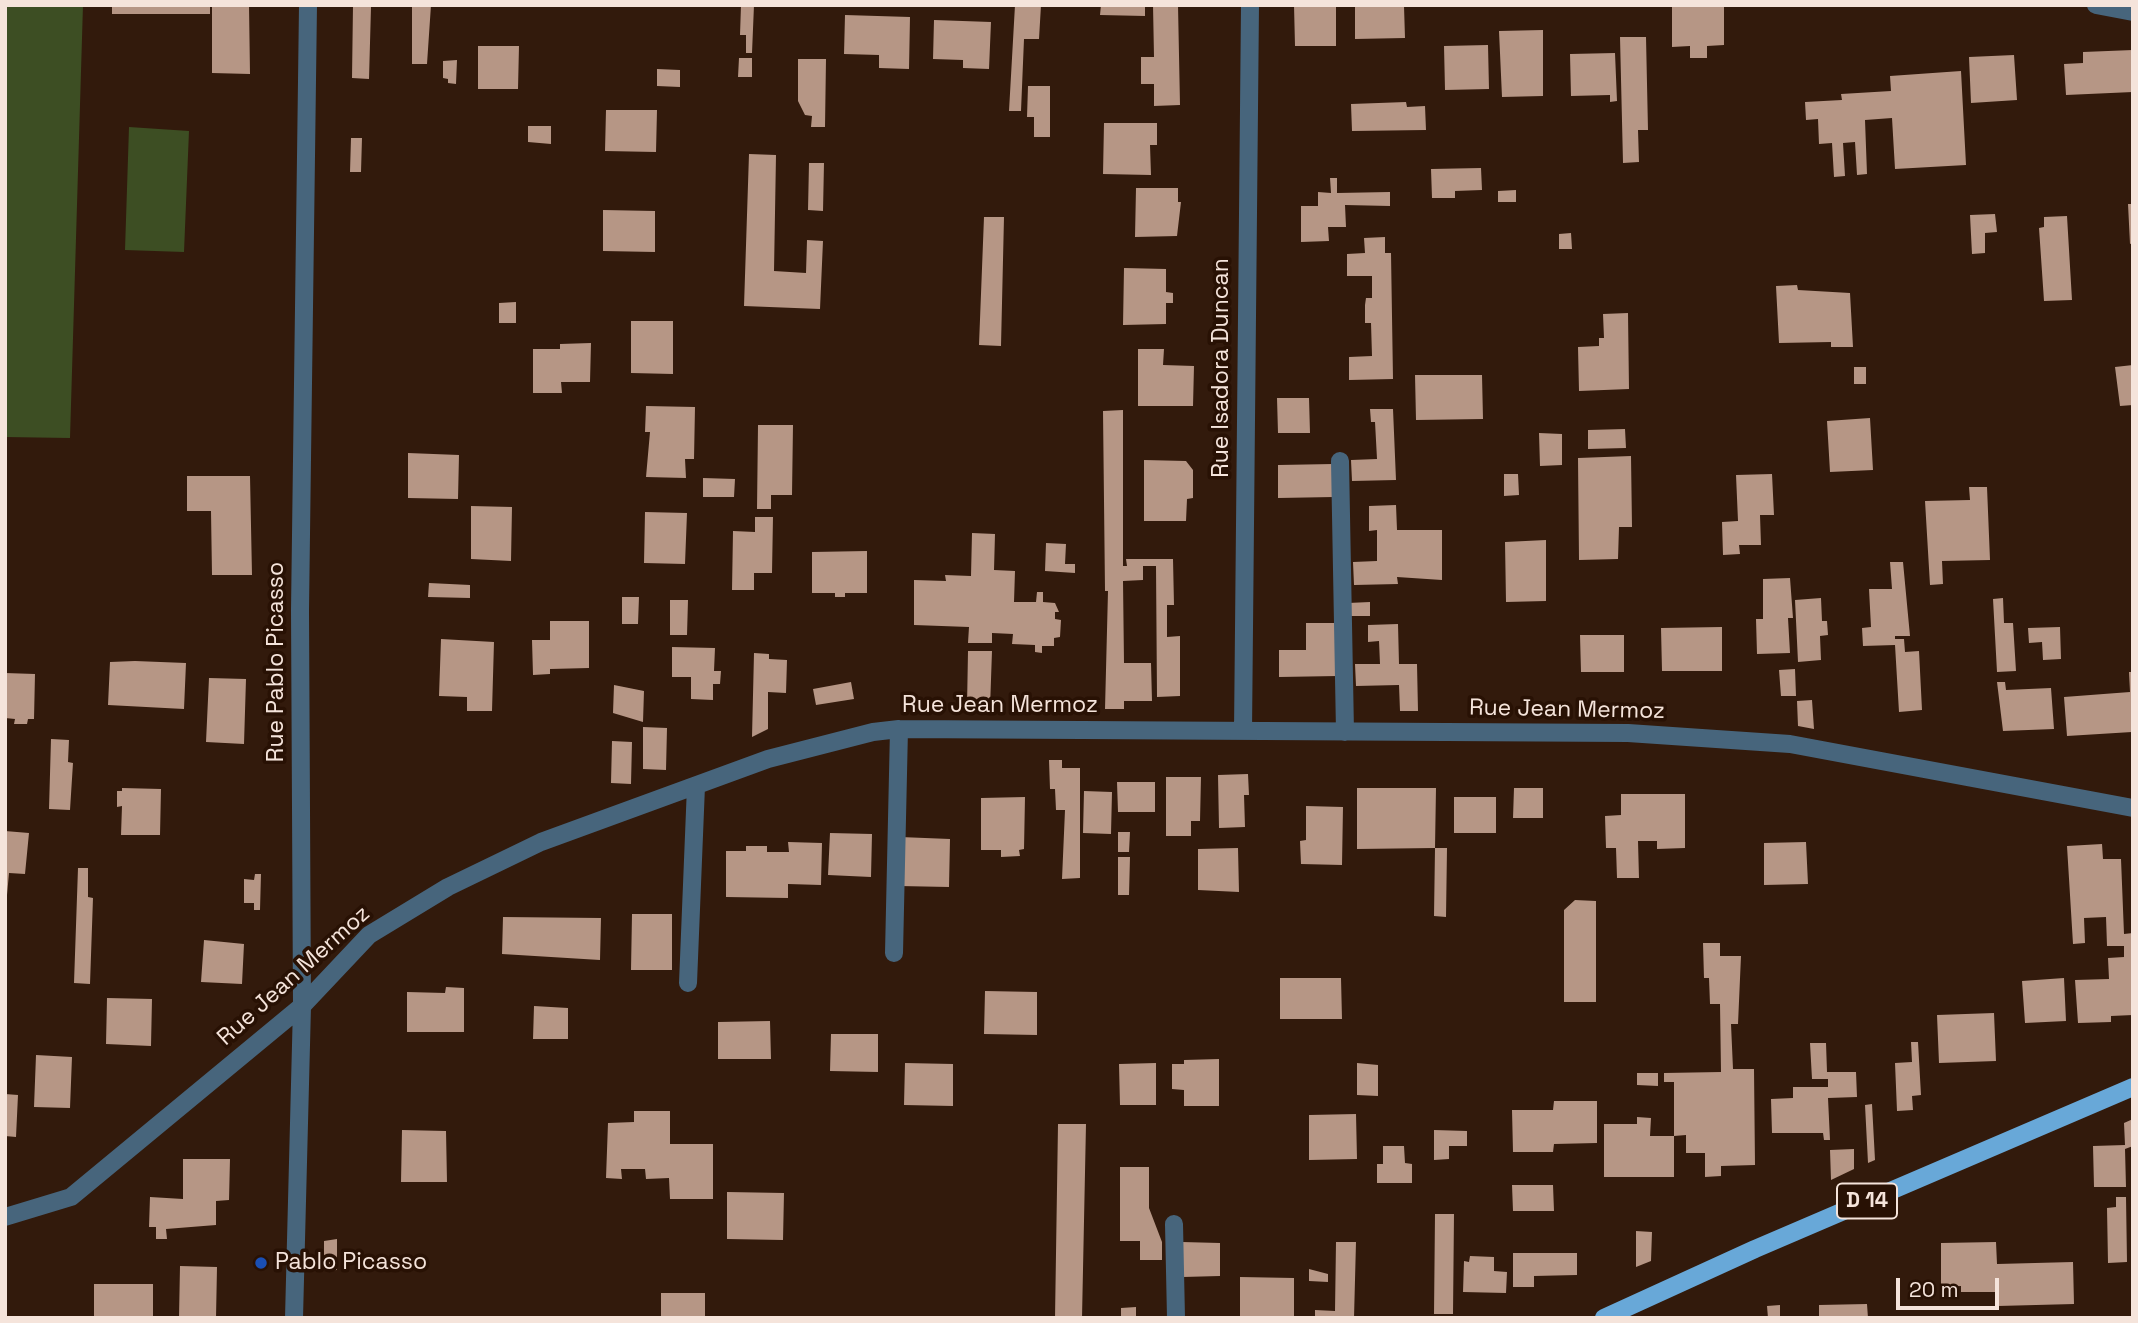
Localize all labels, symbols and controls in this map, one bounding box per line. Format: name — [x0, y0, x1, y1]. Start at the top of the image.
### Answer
street label: Rue Isadora Duncan — [1208, 258, 1236, 478]
street label: Rue Pablo Picasso — [263, 562, 291, 762]
street label: Rue Jean Mermoz — [902, 692, 1098, 720]
street label: Rue Jean Mermoz — [1469, 694, 1665, 726]
street label: Rue Jean Mermoz — [212, 900, 376, 1052]
road number: D 14 — [1837, 1184, 1897, 1218]
place label: Pablo Picasso — [275, 1249, 427, 1277]
marker: Pablo Picasso — [253, 1255, 269, 1271]
scale bar — [1900, 1264, 2003, 1308]
text: 20 m — [1909, 1276, 1959, 1303]

